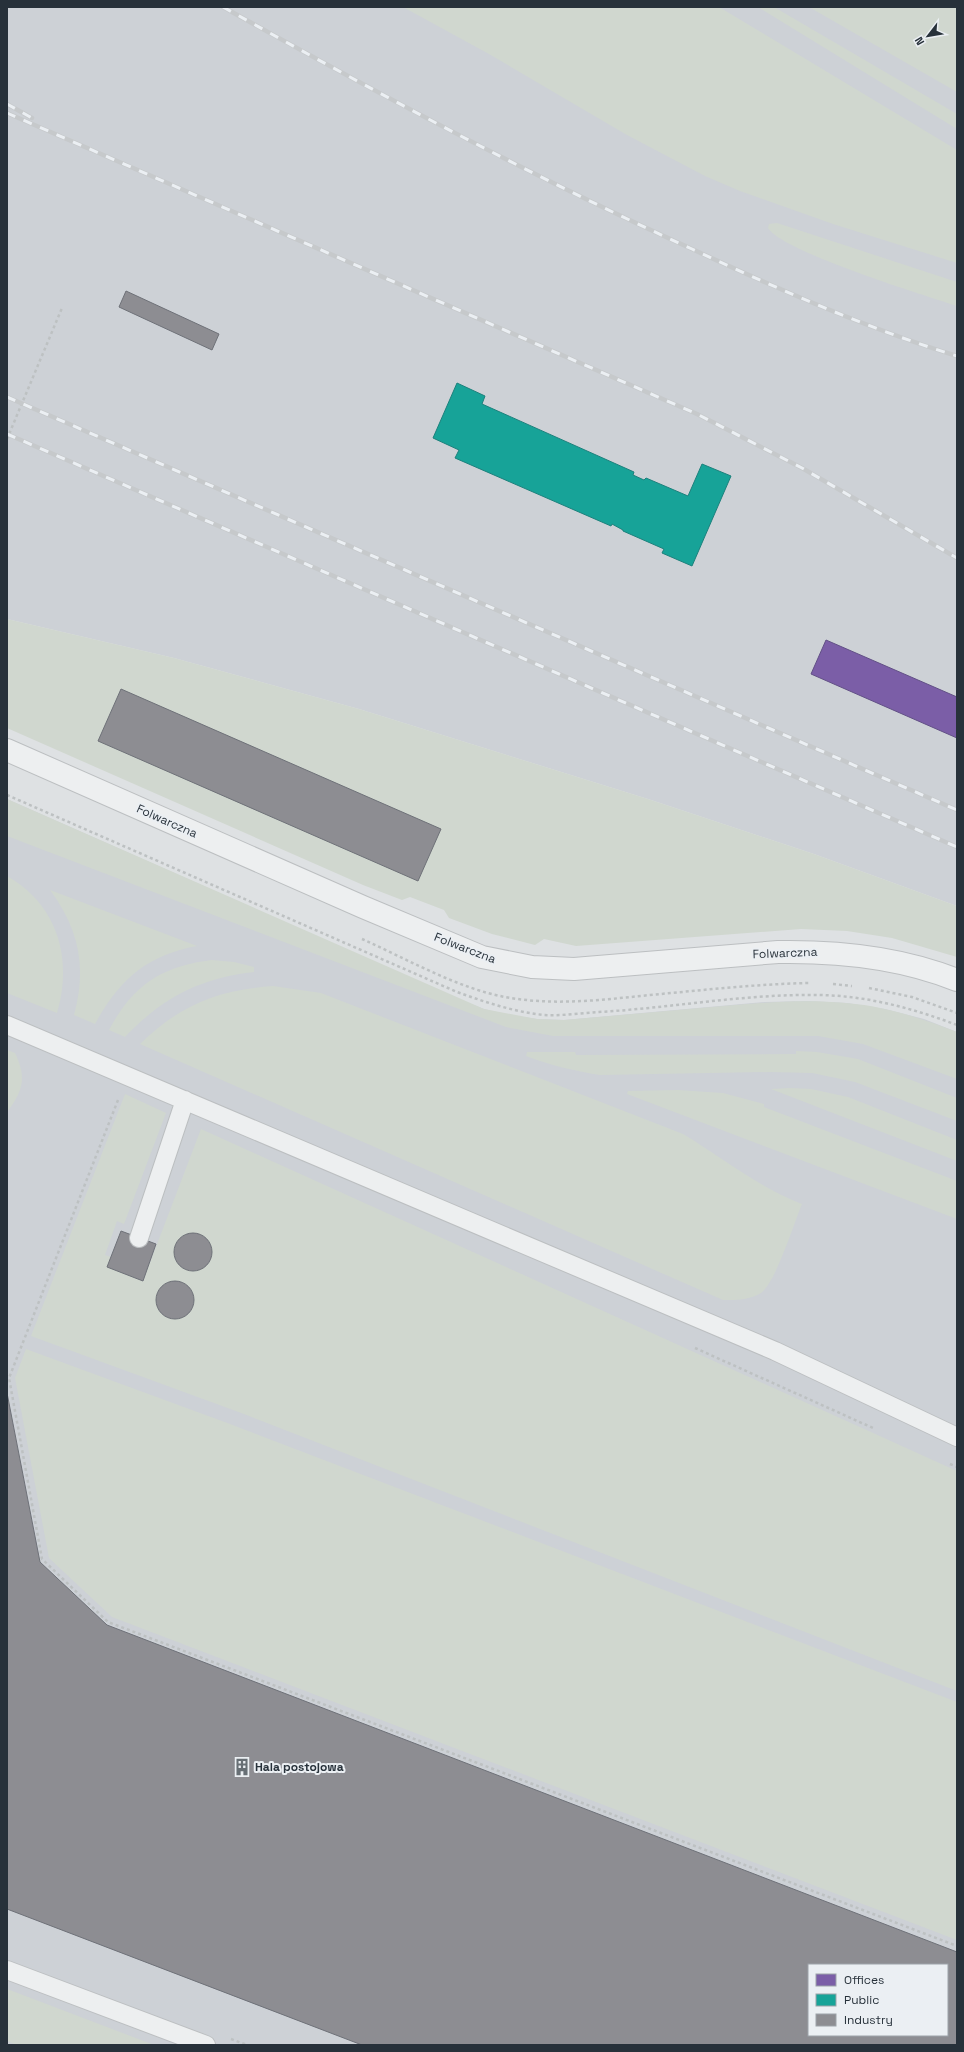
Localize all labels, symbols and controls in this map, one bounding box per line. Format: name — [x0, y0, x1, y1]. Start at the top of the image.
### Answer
north arrow — [908, 16, 948, 56]
text: N — [912, 34, 927, 48]
street label: Folwarczna — [134, 800, 200, 842]
street label: Folwarczna — [432, 929, 498, 967]
street label: Folwarczna — [752, 944, 818, 962]
building icon: Hala postojowa — [232, 1757, 252, 1777]
place label: Hala postojowa — [255, 1759, 344, 1775]
legend — [808, 1964, 948, 2036]
text: Offices — [844, 1972, 884, 1988]
text: Public — [844, 1992, 879, 2008]
text: Industry — [844, 2012, 893, 2028]

